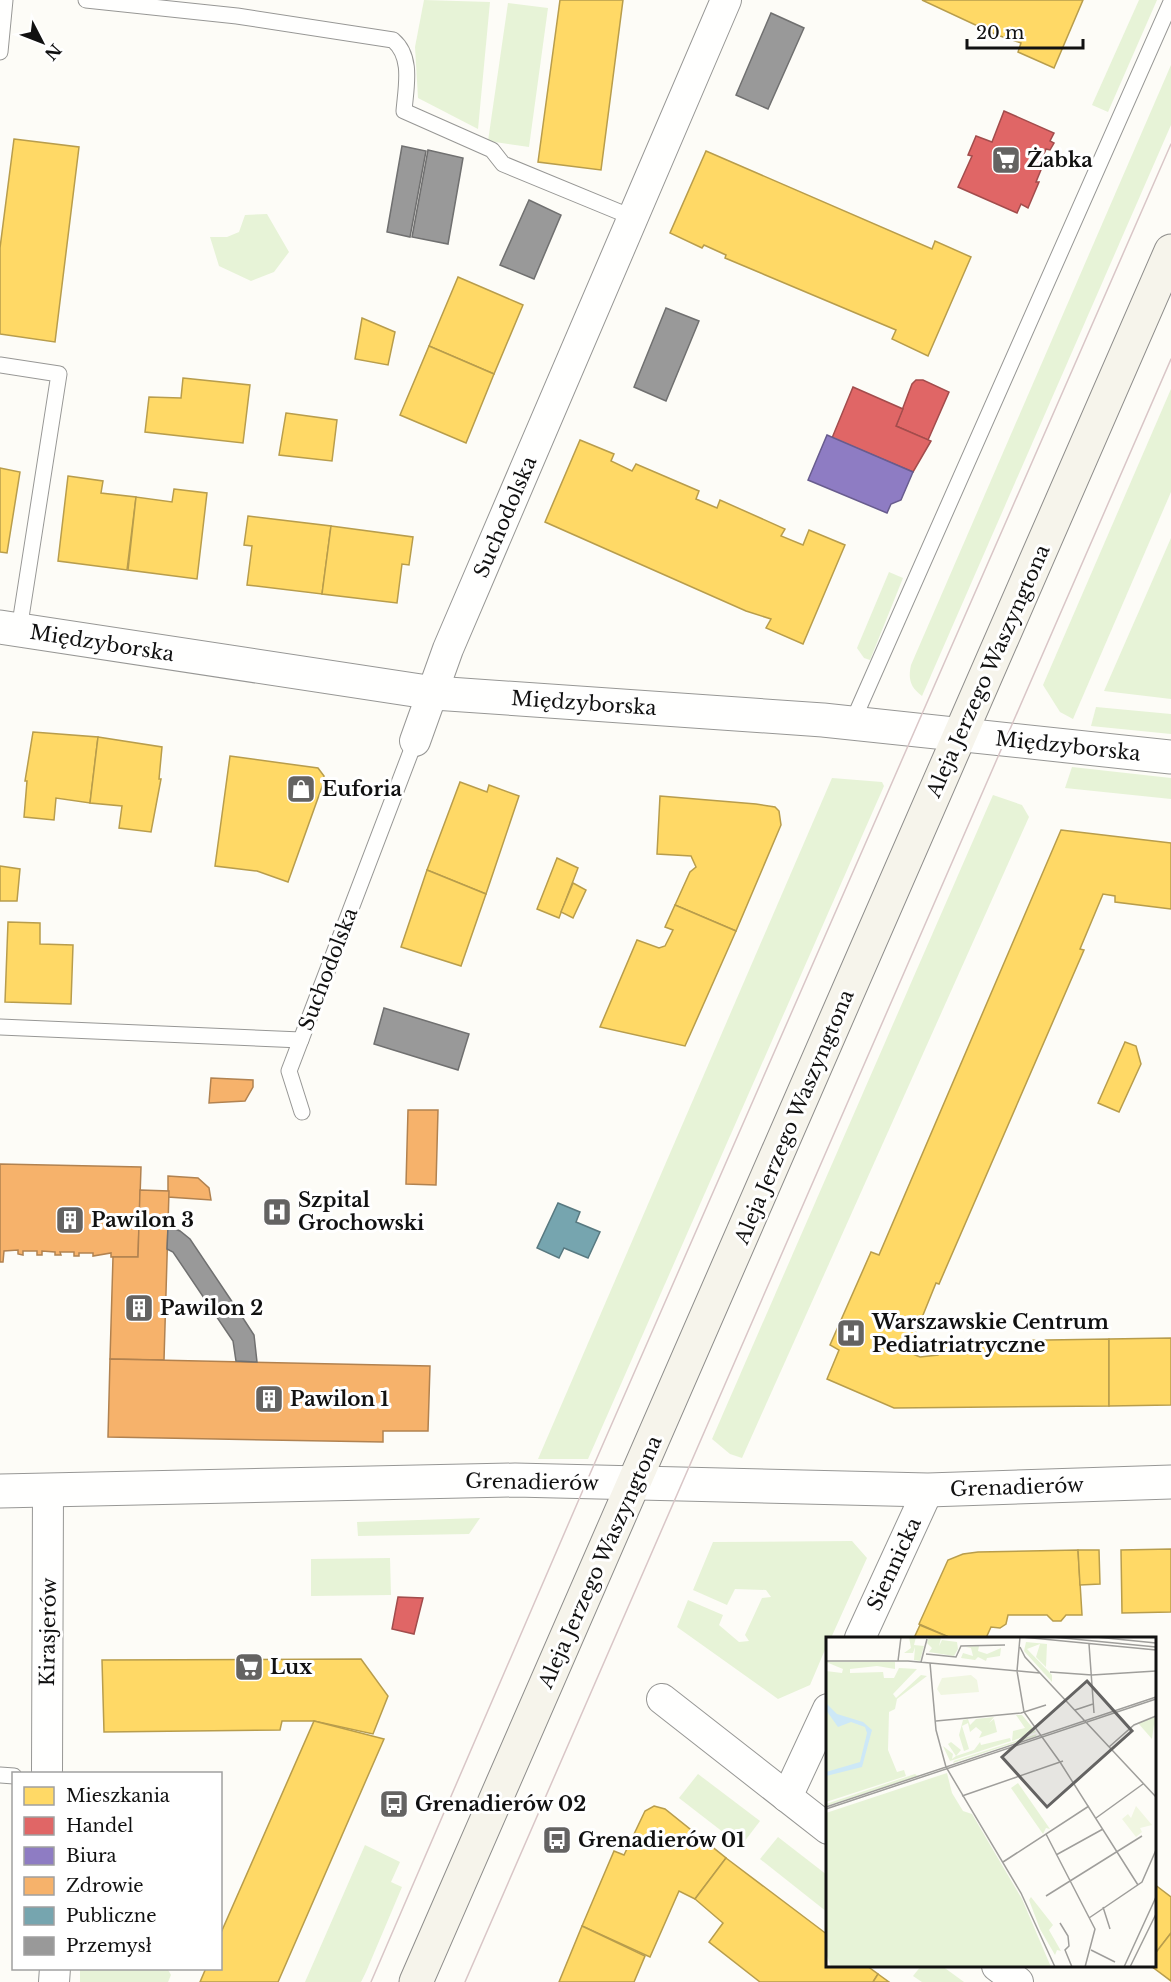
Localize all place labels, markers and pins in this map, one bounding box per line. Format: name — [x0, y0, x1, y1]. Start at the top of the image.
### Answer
supermarket icon: Żabka — [990, 144, 1022, 176]
place label: Żabka — [1027, 147, 1093, 172]
shop icon: Euforia — [285, 773, 317, 805]
place label: Euforia — [322, 777, 402, 801]
place label: Szpital Grochowski — [298, 1188, 424, 1235]
hospital icon: Szpital Grochowski — [261, 1196, 293, 1228]
building icon: Pawilon 3 — [54, 1204, 86, 1236]
place label: Pawilon 3 — [91, 1208, 194, 1232]
building icon: Pawilon 2 — [123, 1292, 155, 1324]
place label: Pawilon 2 — [160, 1296, 263, 1320]
place label: Warszawskie Centrum Pediatriatryczne — [871, 1310, 1109, 1357]
hospital icon: Warszawskie Centrum Pediatriatryczne — [835, 1317, 867, 1349]
building icon: Pawilon 1 — [253, 1383, 285, 1415]
place label: Pawilon 1 — [290, 1387, 389, 1411]
supermarket icon: Lux — [233, 1651, 265, 1683]
place label: Lux — [270, 1655, 312, 1679]
bus stop icon: Grenadierów 02 — [378, 1788, 410, 1820]
place label: Grenadierów 02 — [415, 1792, 586, 1816]
bus stop icon: Grenadierów 01 — [541, 1824, 573, 1856]
place label: Grenadierów 01 — [578, 1828, 745, 1852]

